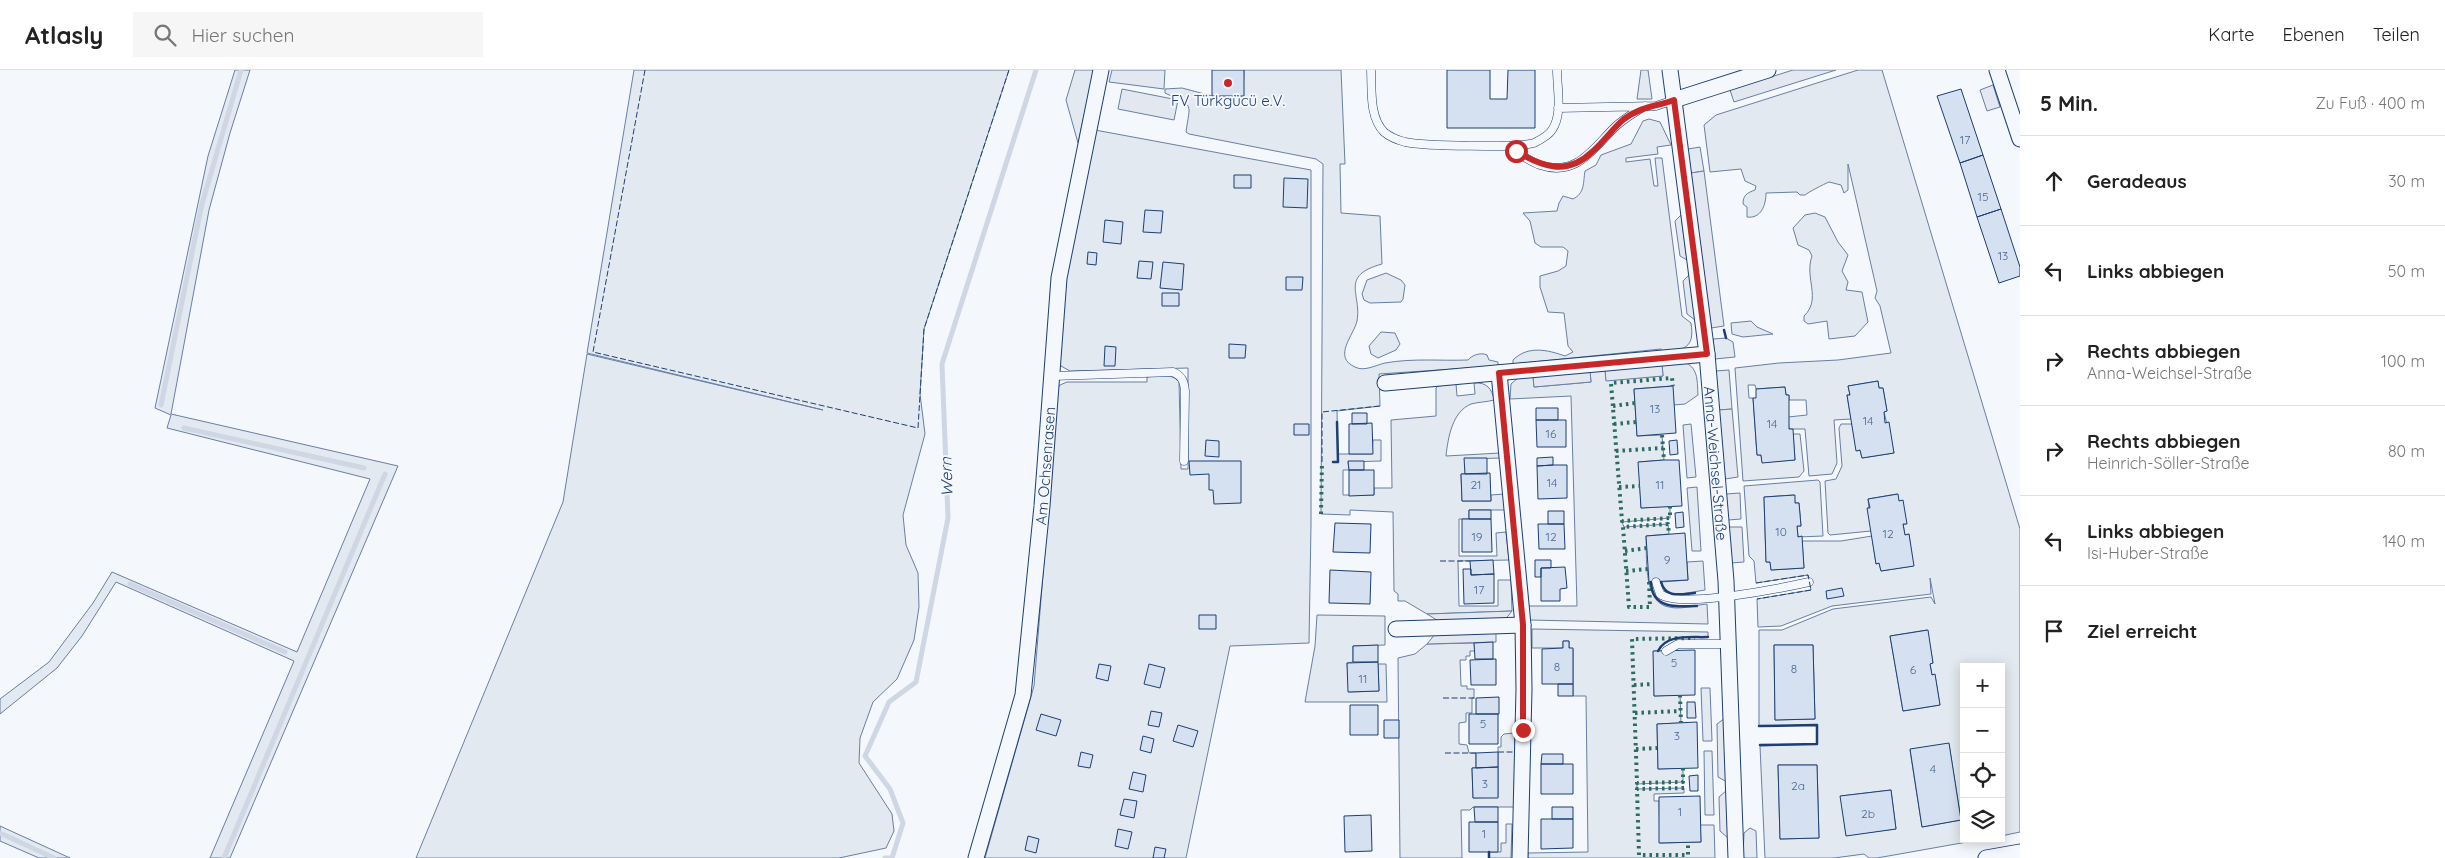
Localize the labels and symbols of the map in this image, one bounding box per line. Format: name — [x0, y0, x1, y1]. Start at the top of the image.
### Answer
marker: FV Türkgücü e.V. — [1222, 77, 1234, 89]
place label: FV Türkgücü e.V. — [1171, 91, 1285, 110]
house number: 17 — [1960, 132, 1970, 147]
route start — [1505, 140, 1528, 163]
house number: 15 — [1978, 189, 1988, 204]
house number: 13 — [1998, 248, 2008, 263]
street label: Anna-Weichsel-Straße — [1700, 385, 1732, 541]
house number: 13 — [1650, 401, 1660, 416]
street label: Am Ochsenrasen — [1031, 406, 1059, 526]
house number: 14 — [1863, 413, 1873, 428]
house number: 14 — [1767, 416, 1777, 431]
house number: 16 — [1546, 426, 1557, 441]
water label: Wern — [935, 456, 957, 497]
house number: 14 — [1547, 475, 1557, 490]
house number: 21 — [1470, 477, 1482, 492]
house number: 11 — [1656, 477, 1664, 492]
house number: 10 — [1775, 524, 1787, 539]
house number: 12 — [1882, 526, 1894, 541]
house number: 19 — [1471, 529, 1483, 544]
house number: 12 — [1545, 529, 1557, 544]
house number: 9 — [1664, 552, 1671, 567]
house number: 17 — [1474, 582, 1484, 597]
house number: 5 — [1671, 655, 1677, 670]
house number: 8 — [1554, 659, 1560, 674]
house number: 8 — [1791, 661, 1797, 676]
house number: 6 — [1910, 662, 1917, 677]
house number: 11 — [1359, 671, 1367, 686]
house number: 5 — [1480, 716, 1486, 731]
route end — [1512, 719, 1535, 742]
house number: 3 — [1674, 728, 1680, 743]
house number: 4 — [1930, 761, 1936, 776]
house number: 3 — [1482, 776, 1488, 791]
house number: 2a — [1791, 778, 1805, 793]
house number: 1 — [1678, 804, 1682, 819]
house number: 2b — [1861, 806, 1875, 821]
house number: 1 — [1482, 826, 1486, 841]

